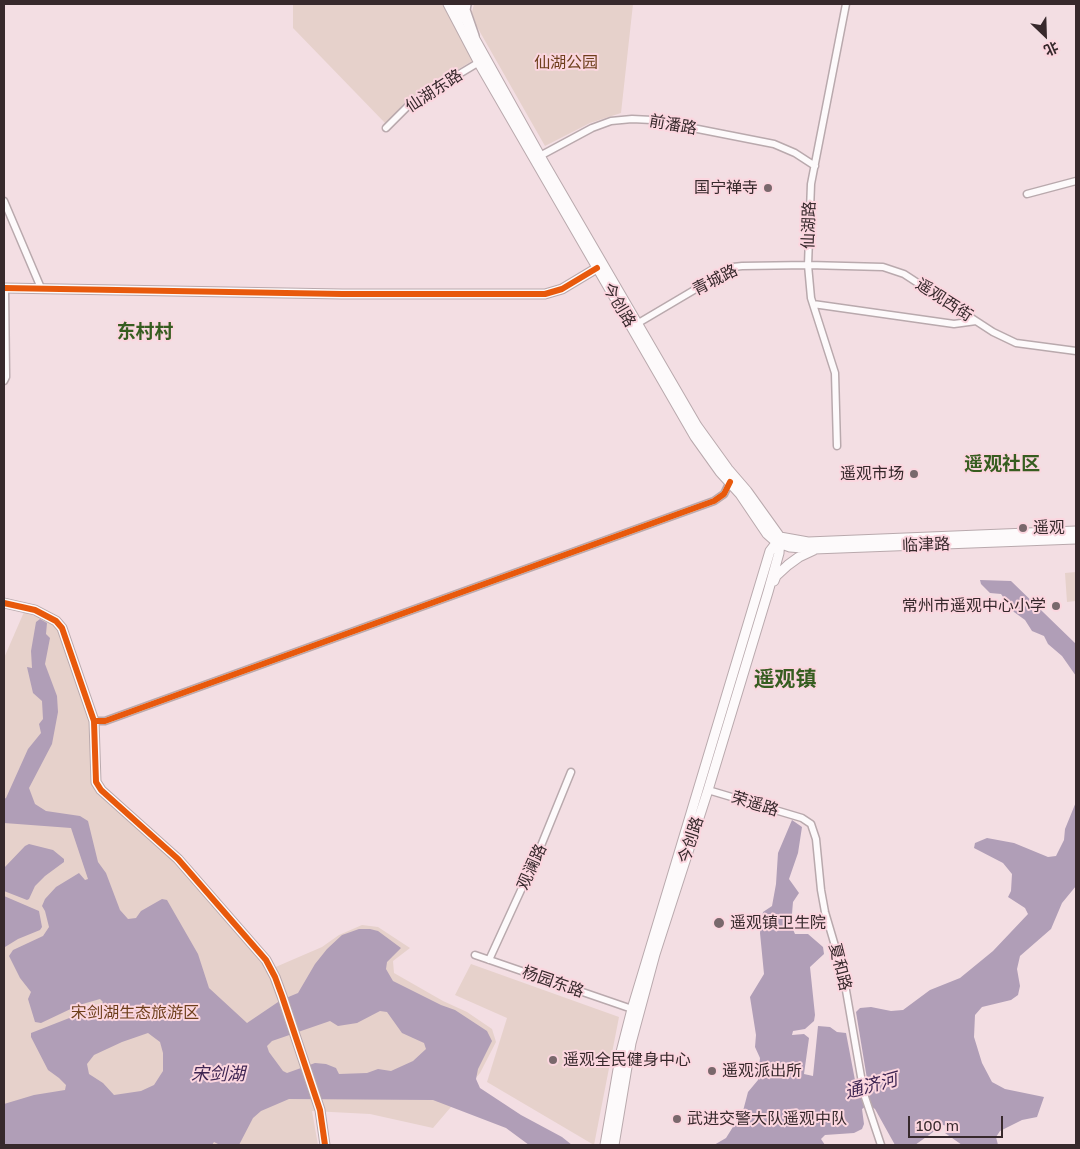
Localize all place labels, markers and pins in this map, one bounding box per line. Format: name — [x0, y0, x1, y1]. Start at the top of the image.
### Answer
place label: 国宁禅寺 — [694, 178, 758, 198]
marker: 国宁禅寺 — [762, 182, 774, 194]
place label: 遥观市场 — [840, 464, 904, 484]
marker: 遥观市场 — [908, 468, 920, 480]
place label: 遥观 — [1033, 518, 1065, 538]
marker: 遥观 — [1017, 522, 1029, 534]
place label: 常州市遥观中心小学 — [902, 596, 1046, 616]
marker: 常州市遥观中心小学 — [1050, 600, 1062, 612]
place label: 遥观镇卫生院 — [730, 913, 826, 933]
marker: 遥观镇卫生院 — [712, 916, 726, 930]
place label: 遥观全民健身中心 — [563, 1050, 691, 1070]
marker: 遥观全民健身中心 — [547, 1054, 559, 1066]
place label: 遥观派出所 — [722, 1061, 802, 1081]
marker: 遥观派出所 — [706, 1065, 718, 1077]
place label: 武进交警大队遥观中队 — [687, 1109, 847, 1129]
marker: 武进交警大队遥观中队 — [671, 1113, 683, 1125]

